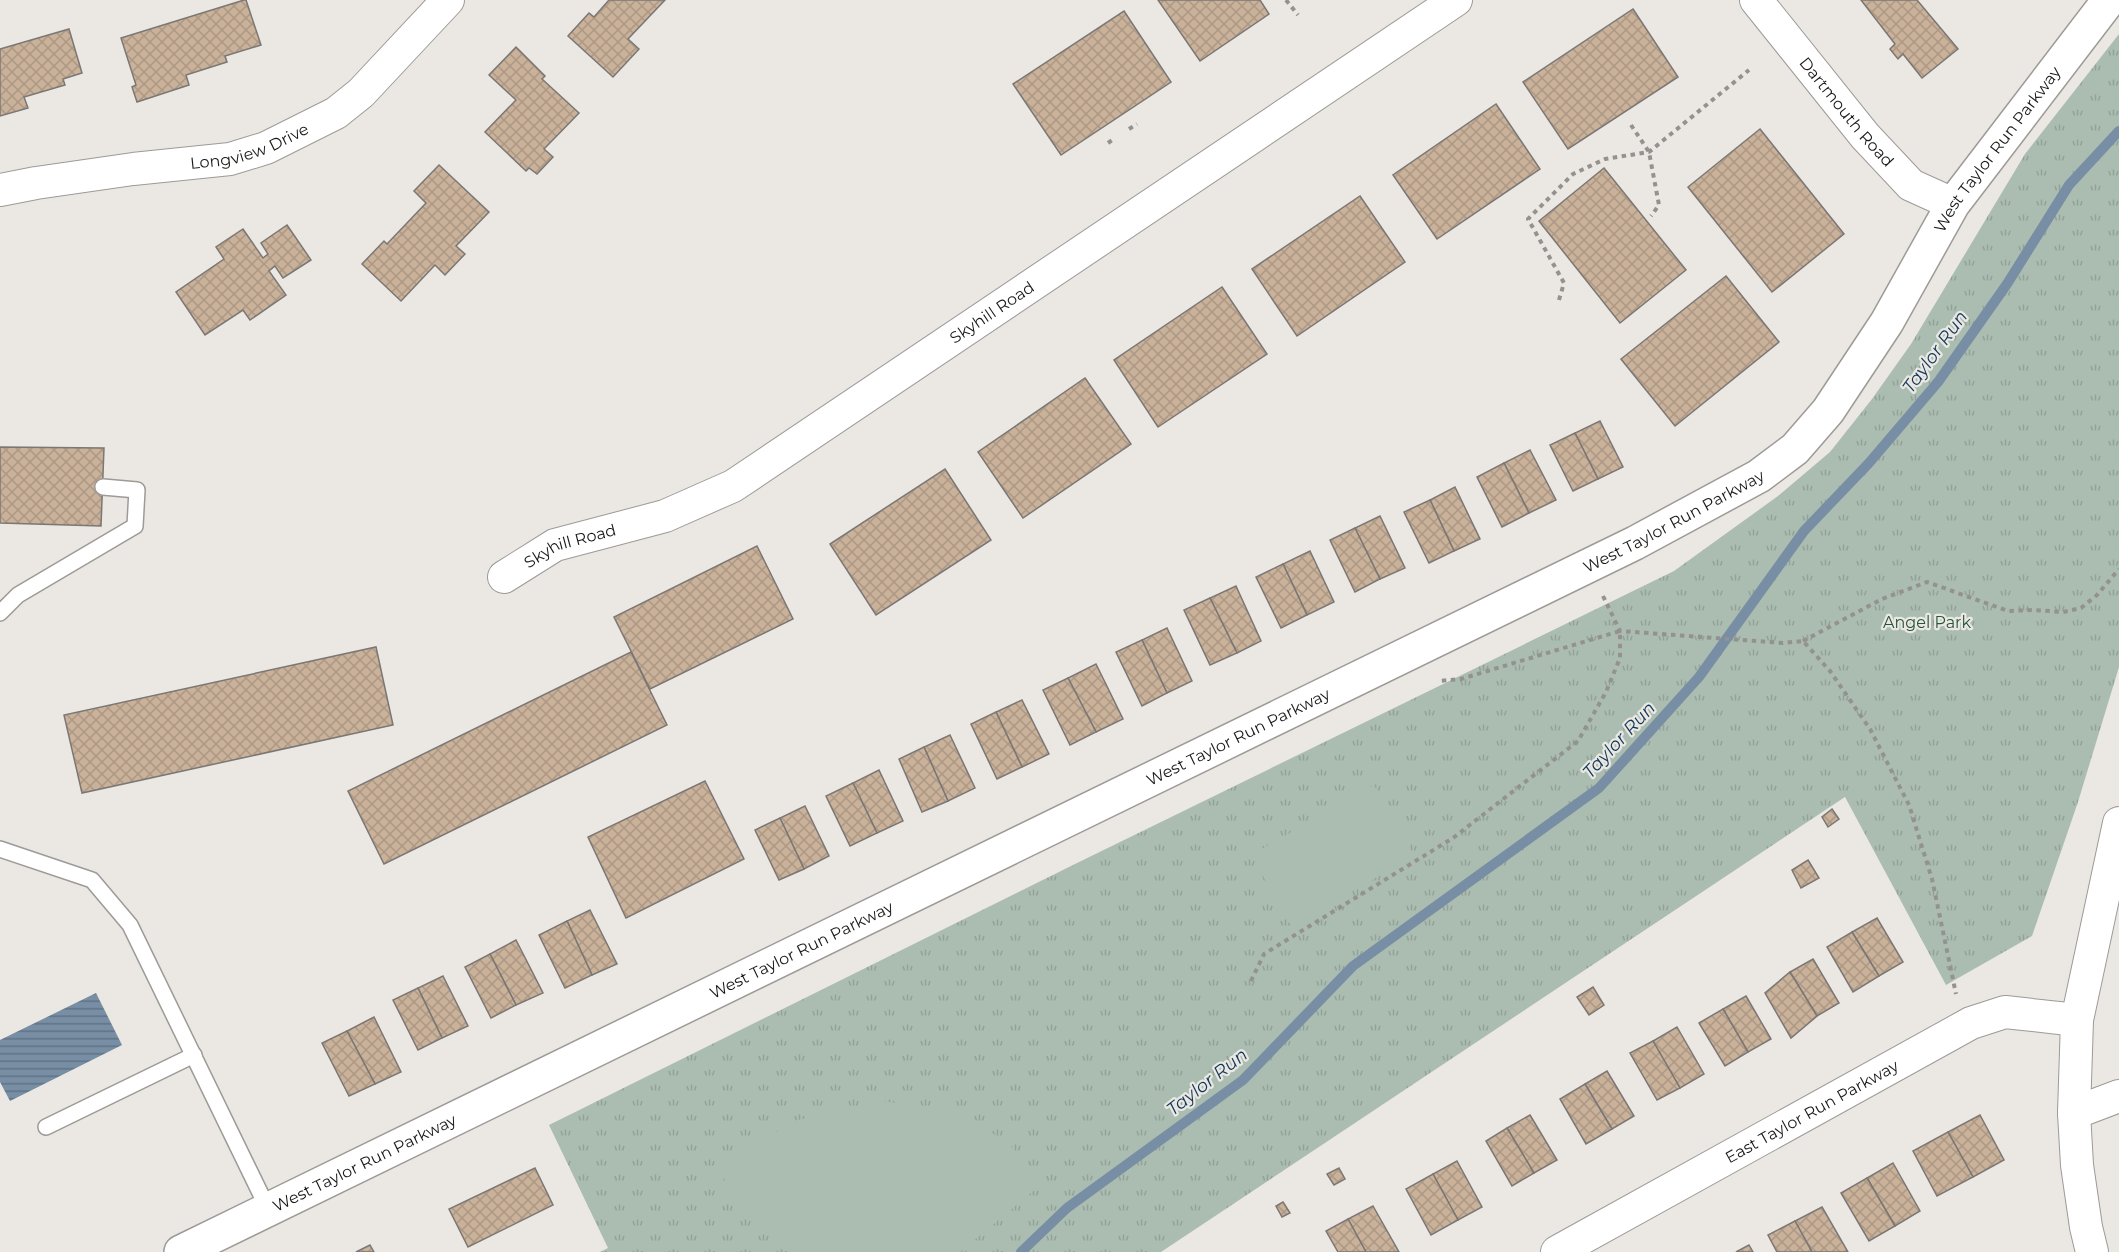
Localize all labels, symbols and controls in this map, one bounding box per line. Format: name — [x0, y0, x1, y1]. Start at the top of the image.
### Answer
street label: Dartmouth Road — [1795, 53, 1898, 171]
street label: West Taylor Run Parkway — [1930, 62, 2065, 236]
street label: Longview Drive — [189, 119, 312, 173]
street label: Skyhill Road — [946, 277, 1038, 348]
water label: Taylor Run — [1898, 306, 1972, 398]
street label: West Taylor Run Parkway — [1580, 466, 1768, 577]
street label: Skyhill Road — [521, 520, 618, 572]
park label: Angel Park — [1883, 613, 1971, 632]
street label: West Taylor Run Parkway — [1143, 684, 1333, 790]
water label: Taylor Run — [1578, 697, 1660, 783]
street label: West Taylor Run Parkway — [707, 897, 897, 1003]
water label: Taylor Run — [1162, 1044, 1252, 1120]
street label: East Taylor Run Parkway — [1722, 1056, 1902, 1167]
street label: West Taylor Run Parkway — [270, 1110, 460, 1216]

